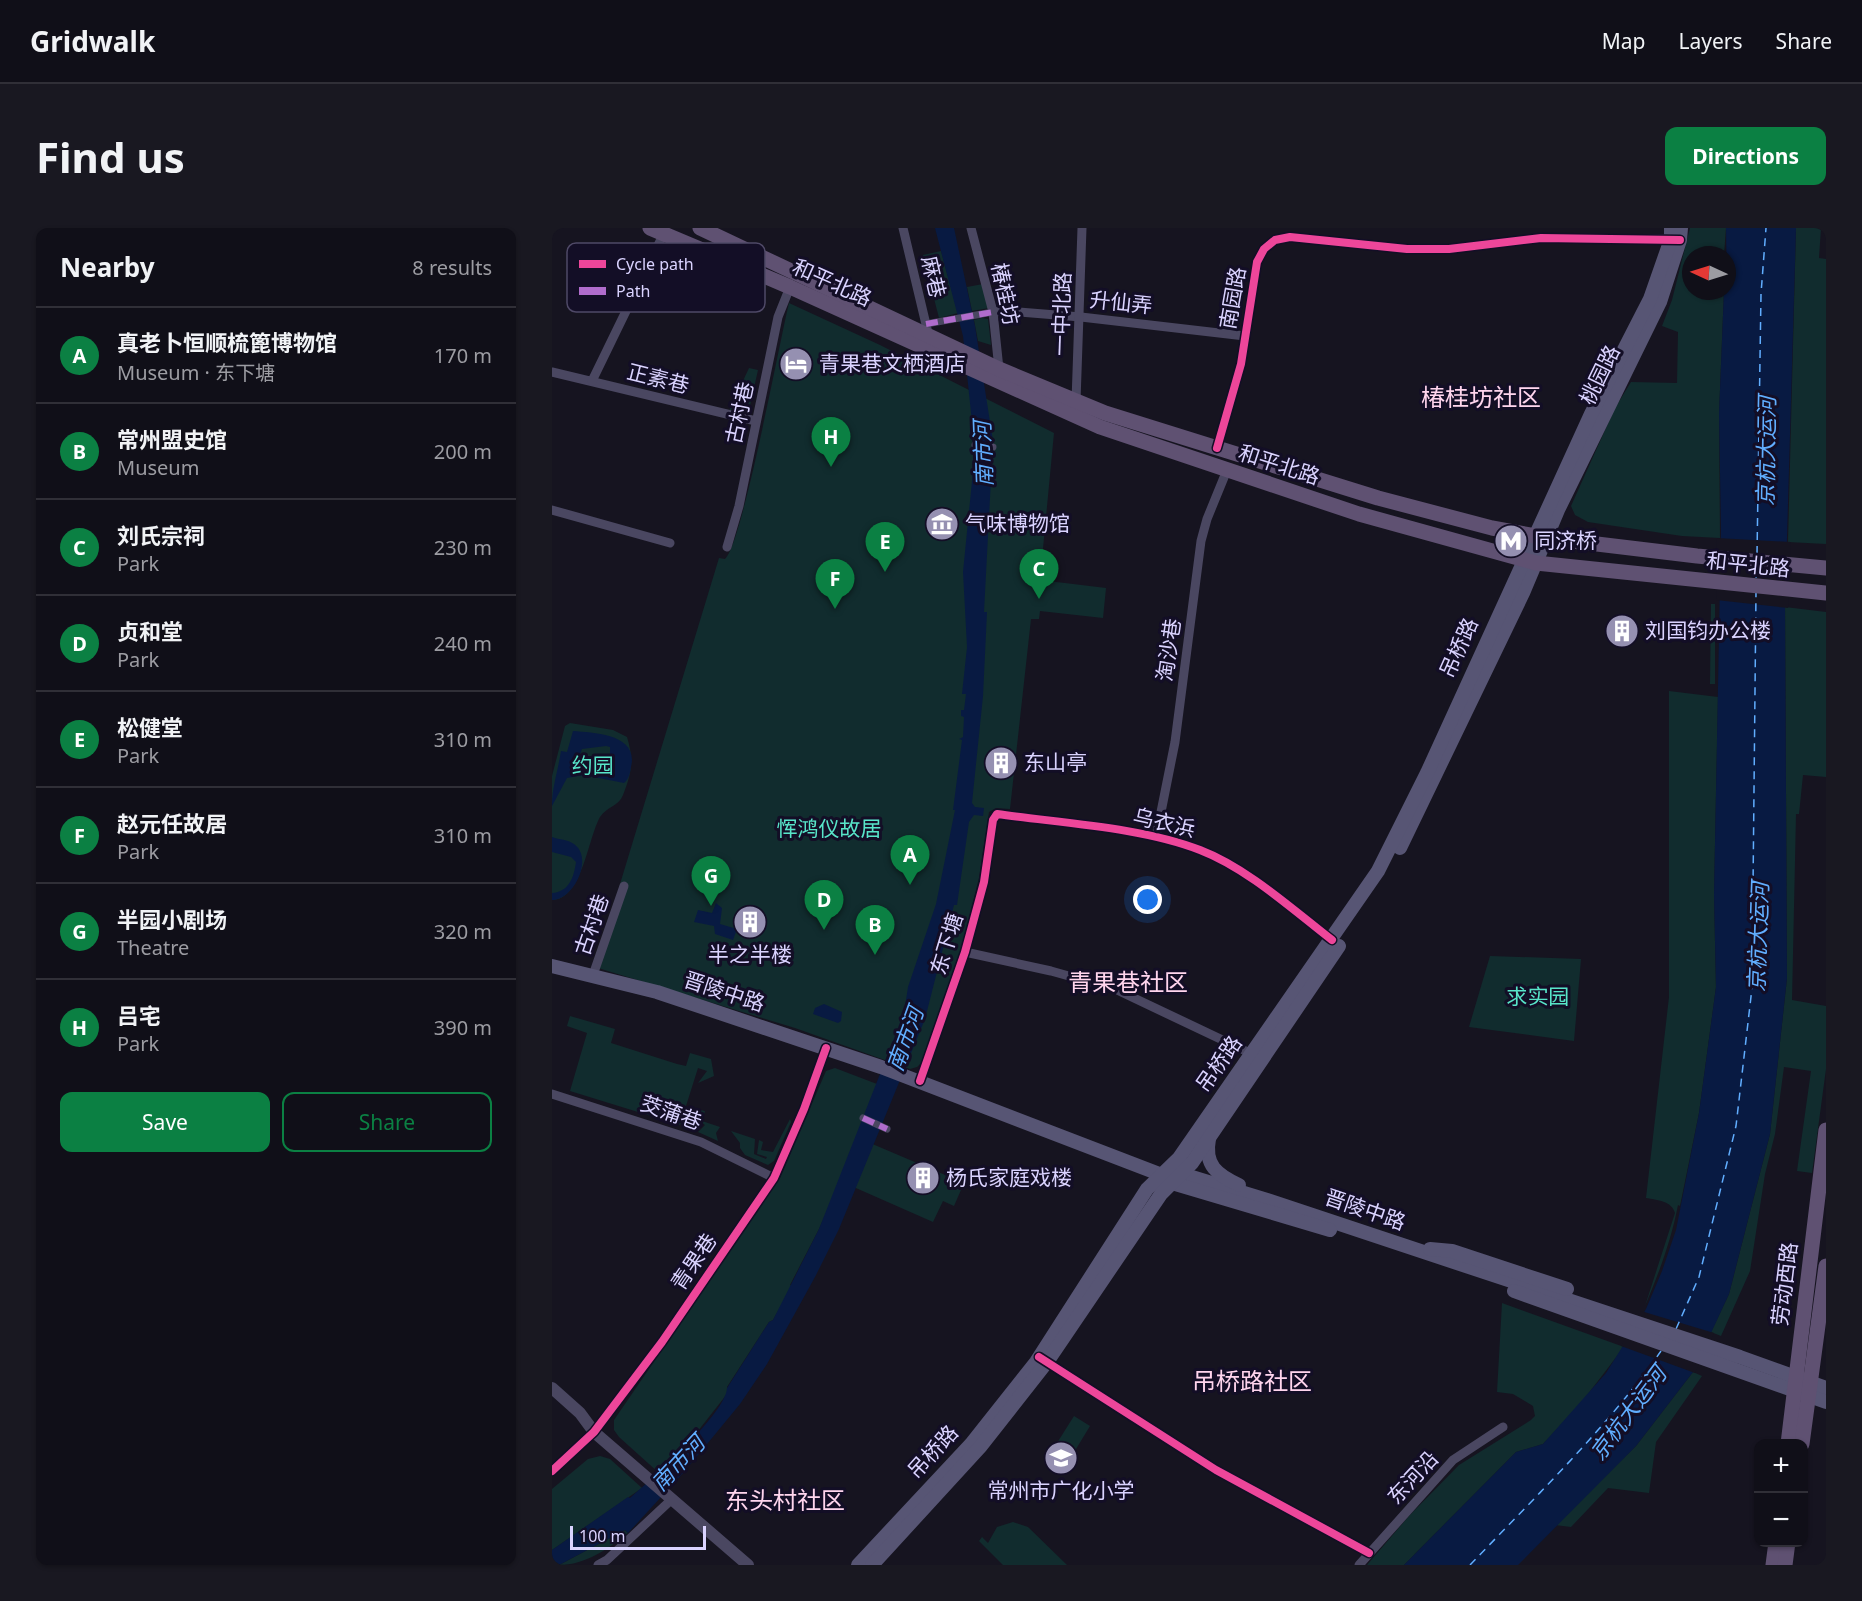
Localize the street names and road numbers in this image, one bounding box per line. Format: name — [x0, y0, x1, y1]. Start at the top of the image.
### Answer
street label: 和平北路 — [788, 252, 876, 312]
street label: 麻巷 — [916, 253, 952, 300]
street label: 椿桂坊 — [986, 260, 1026, 328]
street label: 南园路 — [1213, 264, 1251, 331]
street label: 一中北路 — [1046, 272, 1076, 356]
street label: 升仙弄 — [1088, 285, 1154, 319]
street label: 桃园路 — [1573, 340, 1625, 409]
street label: 正素巷 — [624, 357, 692, 399]
street label: 古村巷 — [719, 379, 759, 447]
street label: 和平北路 — [1235, 438, 1324, 490]
street label: 和平北路 — [1705, 546, 1791, 582]
street label: 吊桥路 — [1432, 613, 1484, 682]
street label: 淘沙巷 — [1150, 617, 1186, 683]
street label: 乌衣浜 — [1130, 801, 1198, 843]
street label: 古村巷 — [568, 890, 615, 959]
street label: 东下塘 — [923, 909, 969, 978]
street label: 晋陵中路 — [680, 965, 769, 1017]
street label: 吊桥路 — [1189, 1030, 1248, 1097]
street label: 茭蒲巷 — [637, 1089, 706, 1136]
street label: 晋陵中路 — [1321, 1182, 1410, 1236]
street label: 青果巷 — [664, 1227, 722, 1295]
street label: 劳动西路 — [1765, 1240, 1803, 1327]
street label: 吊桥路 — [901, 1419, 964, 1484]
street label: 东河沿 — [1381, 1445, 1444, 1510]

